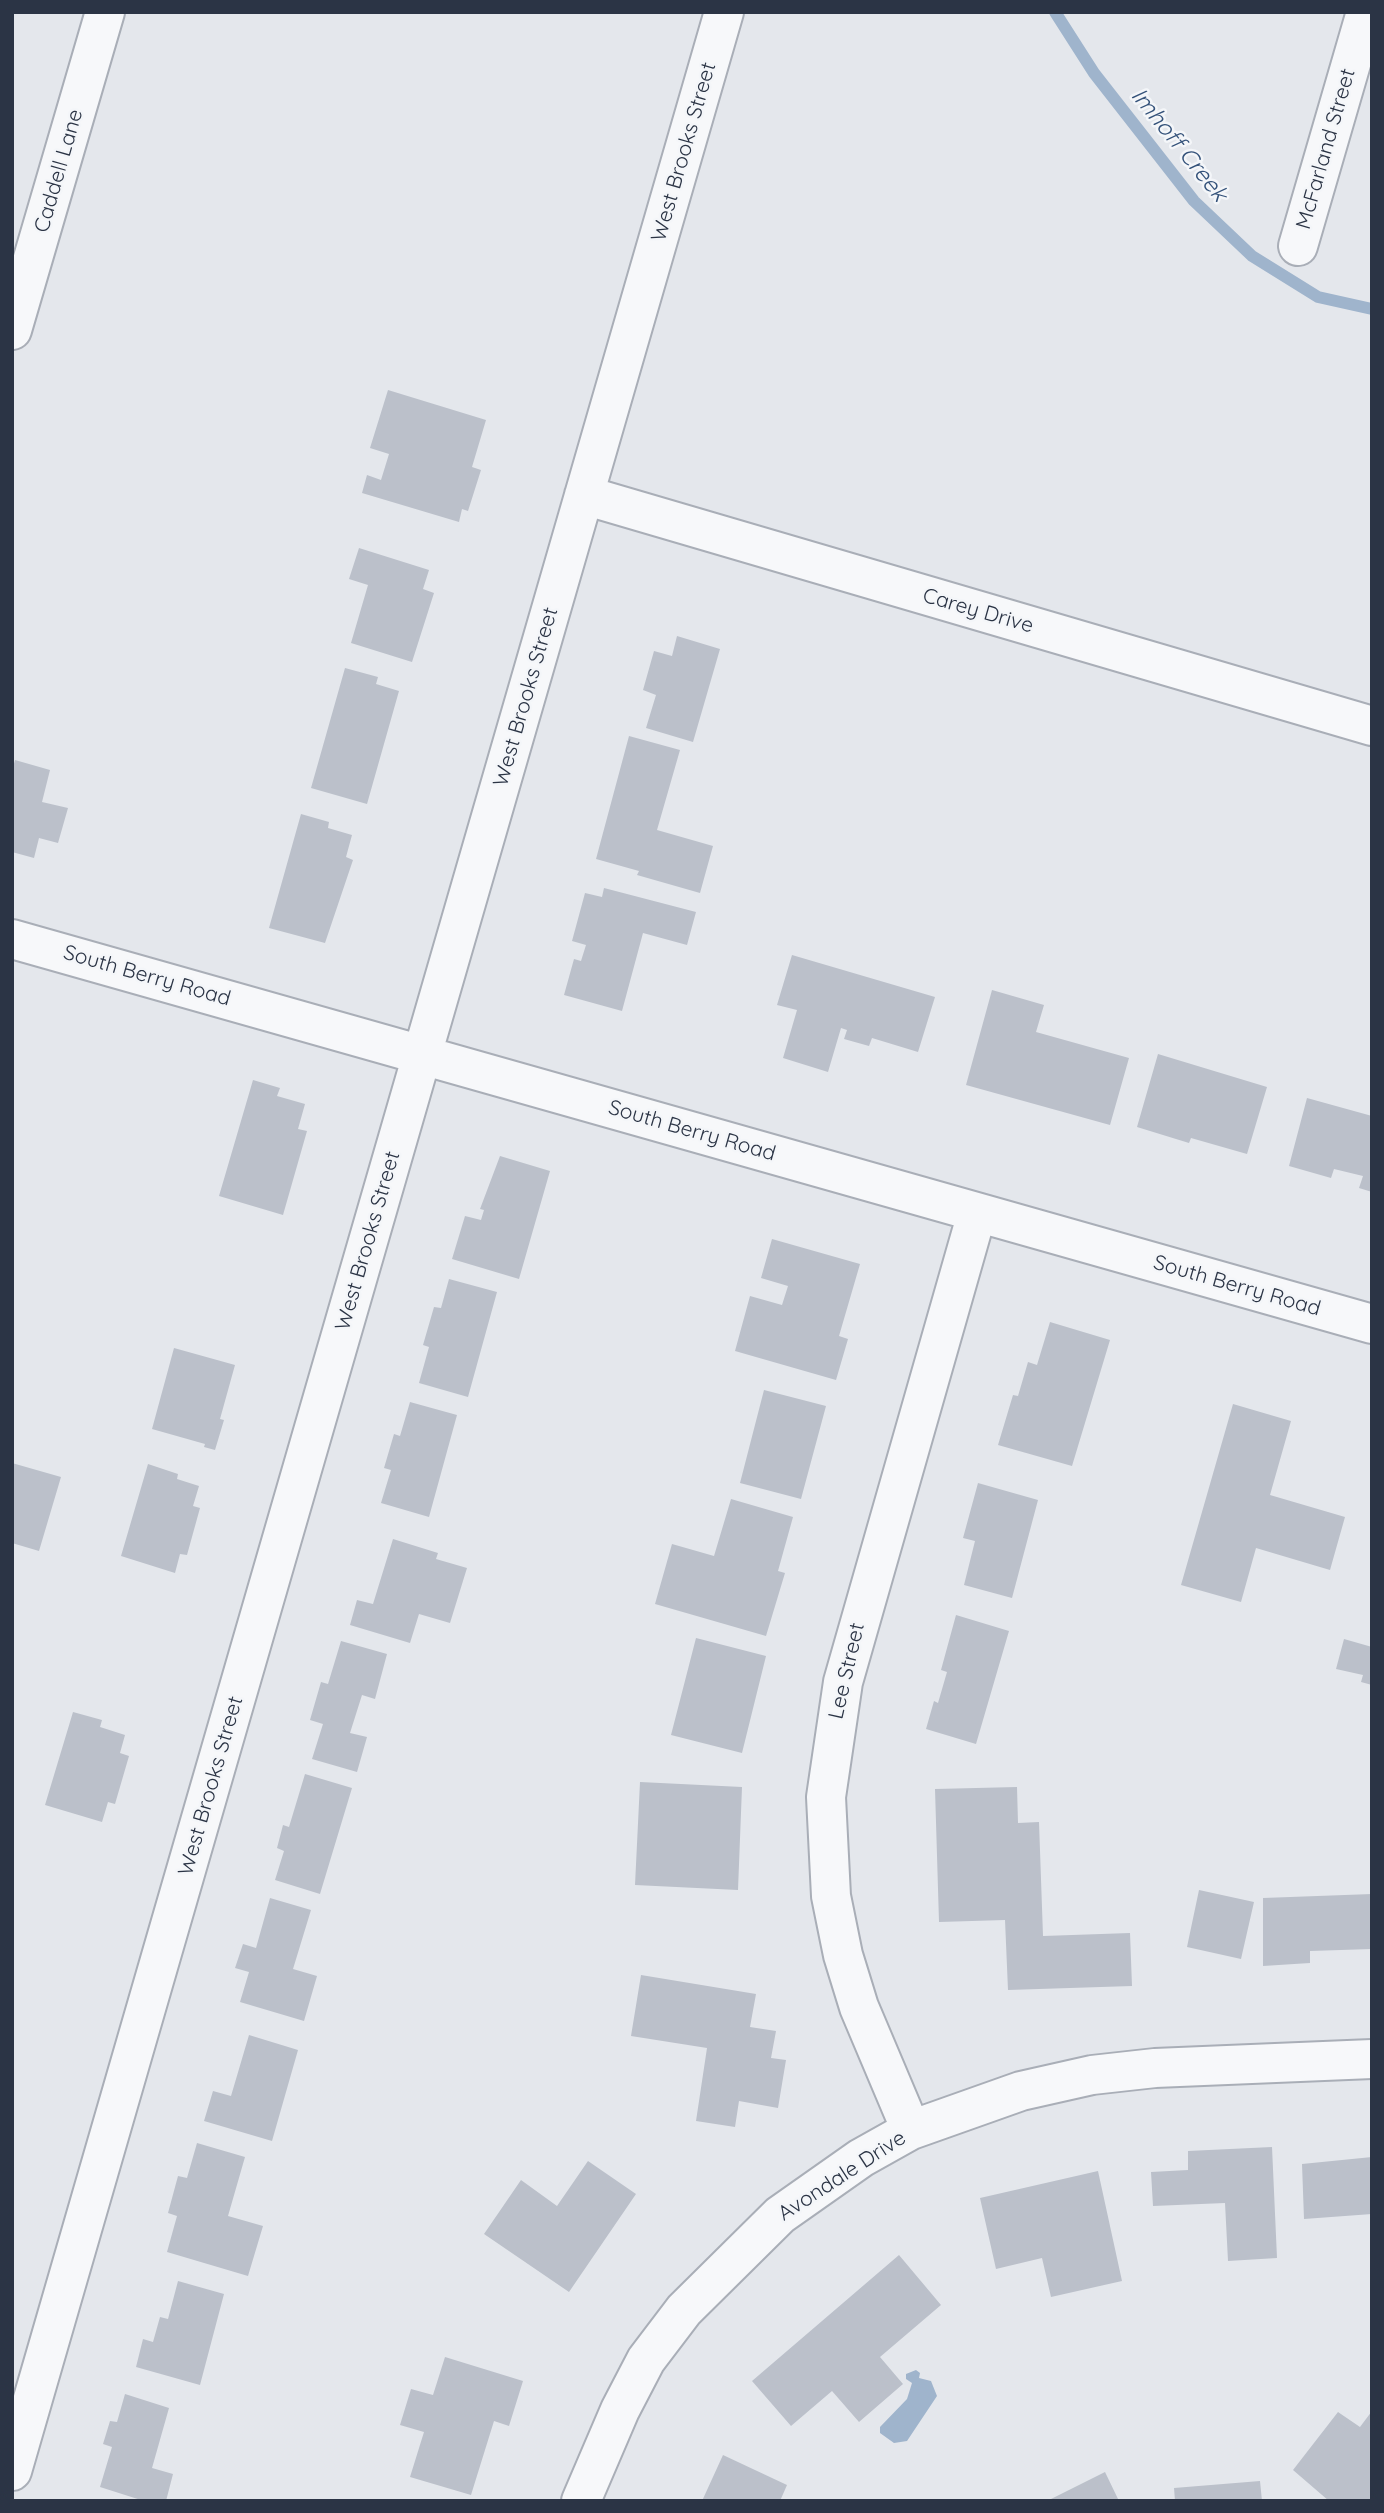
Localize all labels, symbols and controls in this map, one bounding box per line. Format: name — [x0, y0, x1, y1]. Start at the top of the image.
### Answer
street label: West Brooks Street — [646, 59, 722, 245]
street label: McFarland Street — [1291, 66, 1361, 232]
water label: Imhoff Creek — [1125, 83, 1233, 207]
street label: Caddell Lane — [29, 106, 89, 236]
street label: Carey Drive — [920, 583, 1036, 639]
street label: West Brooks Street — [488, 604, 564, 790]
street label: South Berry Road — [61, 940, 233, 1012]
street label: South Berry Road — [606, 1095, 778, 1167]
street label: West Brooks Street — [330, 1148, 406, 1334]
street label: South Berry Road — [1151, 1250, 1323, 1322]
street label: Lee Street — [824, 1620, 870, 1722]
street label: West Brooks Street — [173, 1693, 249, 1879]
street label: Avondale Drive — [773, 2125, 911, 2227]

